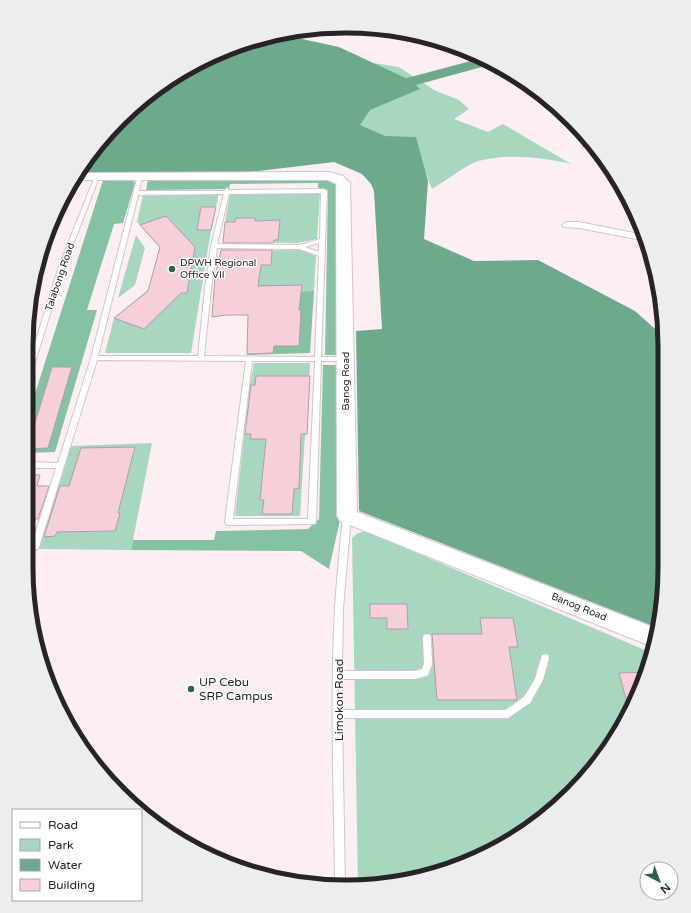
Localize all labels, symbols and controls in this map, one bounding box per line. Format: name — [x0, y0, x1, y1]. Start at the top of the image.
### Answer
street label: Talabong Road — [43, 241, 77, 313]
place label: DPWH Regional Office VII — [180, 257, 256, 281]
marker: DPWH Regional Office VII — [167, 264, 177, 274]
street label: Banog Road — [340, 352, 352, 410]
street label: Banog Road — [550, 590, 608, 624]
street label: Limokon Road — [332, 659, 346, 741]
place label: UP Cebu SRP Campus — [199, 675, 273, 703]
marker: UP Cebu SRP Campus — [186, 684, 196, 694]
legend — [12, 809, 142, 901]
text: Road — [48, 818, 78, 832]
text: Park — [48, 838, 74, 852]
text: Water — [48, 858, 83, 872]
north arrow — [639, 861, 679, 901]
text: Building — [48, 878, 95, 892]
text: N — [658, 880, 673, 896]

